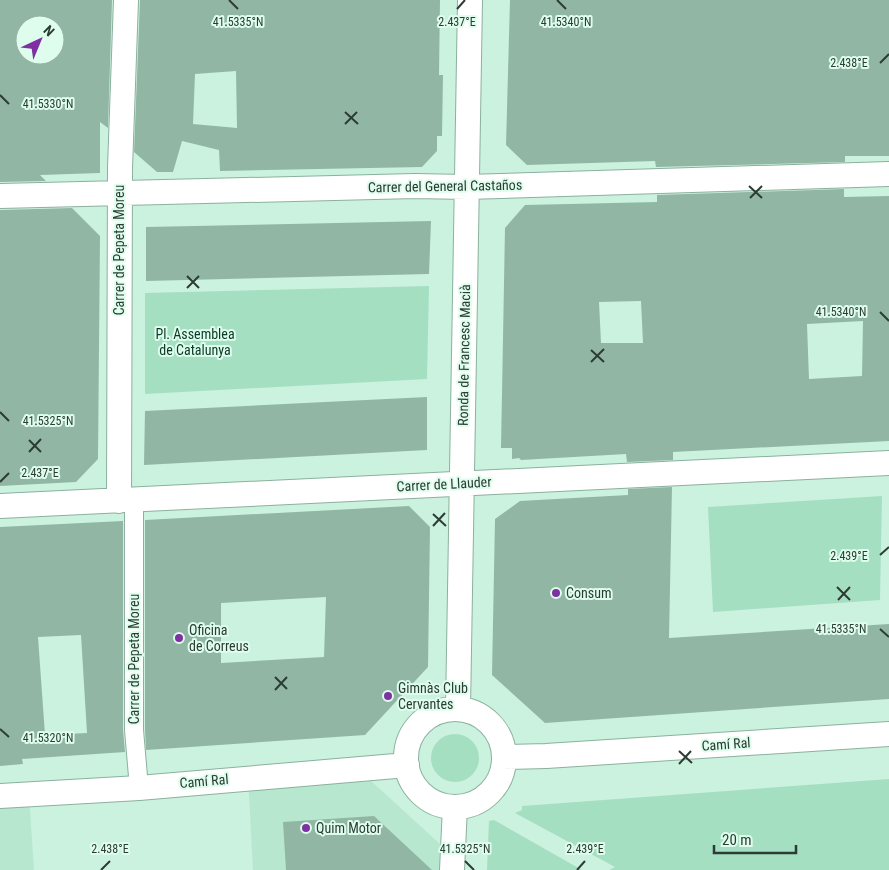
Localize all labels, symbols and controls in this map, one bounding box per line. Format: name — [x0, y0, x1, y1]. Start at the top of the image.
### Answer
north arrow — [15, 15, 65, 65]
text: 41.5335°N — [213, 15, 263, 29]
text: 2.437°E — [438, 15, 476, 29]
text: 41.5340°N — [541, 15, 591, 29]
text: N — [40, 22, 58, 39]
text: 2.438°E — [830, 56, 868, 70]
text: 41.5330°N — [23, 97, 73, 111]
street label: Carrer del General Castaños — [368, 177, 522, 195]
street label: Carrer de Pepeta Moreu — [111, 185, 127, 315]
street label: Ronda de Francesc Macià — [455, 284, 473, 426]
text: 41.5340°N — [816, 305, 866, 319]
park label: Pl. Assemblea de Catalunya — [155, 326, 235, 358]
text: 41.5325°N — [23, 414, 73, 428]
text: 2.437°E — [21, 466, 59, 480]
street label: Carrer de Llauder — [396, 474, 492, 494]
text: 2.439°E — [830, 549, 868, 563]
place label: Consum — [566, 585, 611, 601]
marker: Consum — [550, 587, 562, 599]
street label: Carrer de Pepeta Moreu — [126, 594, 142, 724]
place label: Oficina de Correus — [189, 622, 249, 654]
text: 41.5335°N — [816, 622, 866, 636]
marker: Oficina de Correus — [173, 632, 185, 644]
place label: Gimnàs Club Cervantes — [398, 680, 468, 712]
marker: Gimnàs Club Cervantes — [382, 690, 394, 702]
text: 41.5320°N — [23, 731, 73, 745]
street label: Camí Ral — [701, 734, 751, 754]
street label: Camí Ral — [179, 771, 229, 791]
place label: Quim Motor — [316, 820, 381, 836]
marker: Quim Motor — [300, 822, 312, 834]
scale bar — [714, 822, 796, 854]
text: 20 m — [722, 831, 752, 849]
text: 2.438°E — [91, 842, 129, 856]
text: 41.5325°N — [440, 842, 490, 856]
text: 2.439°E — [566, 842, 604, 856]

